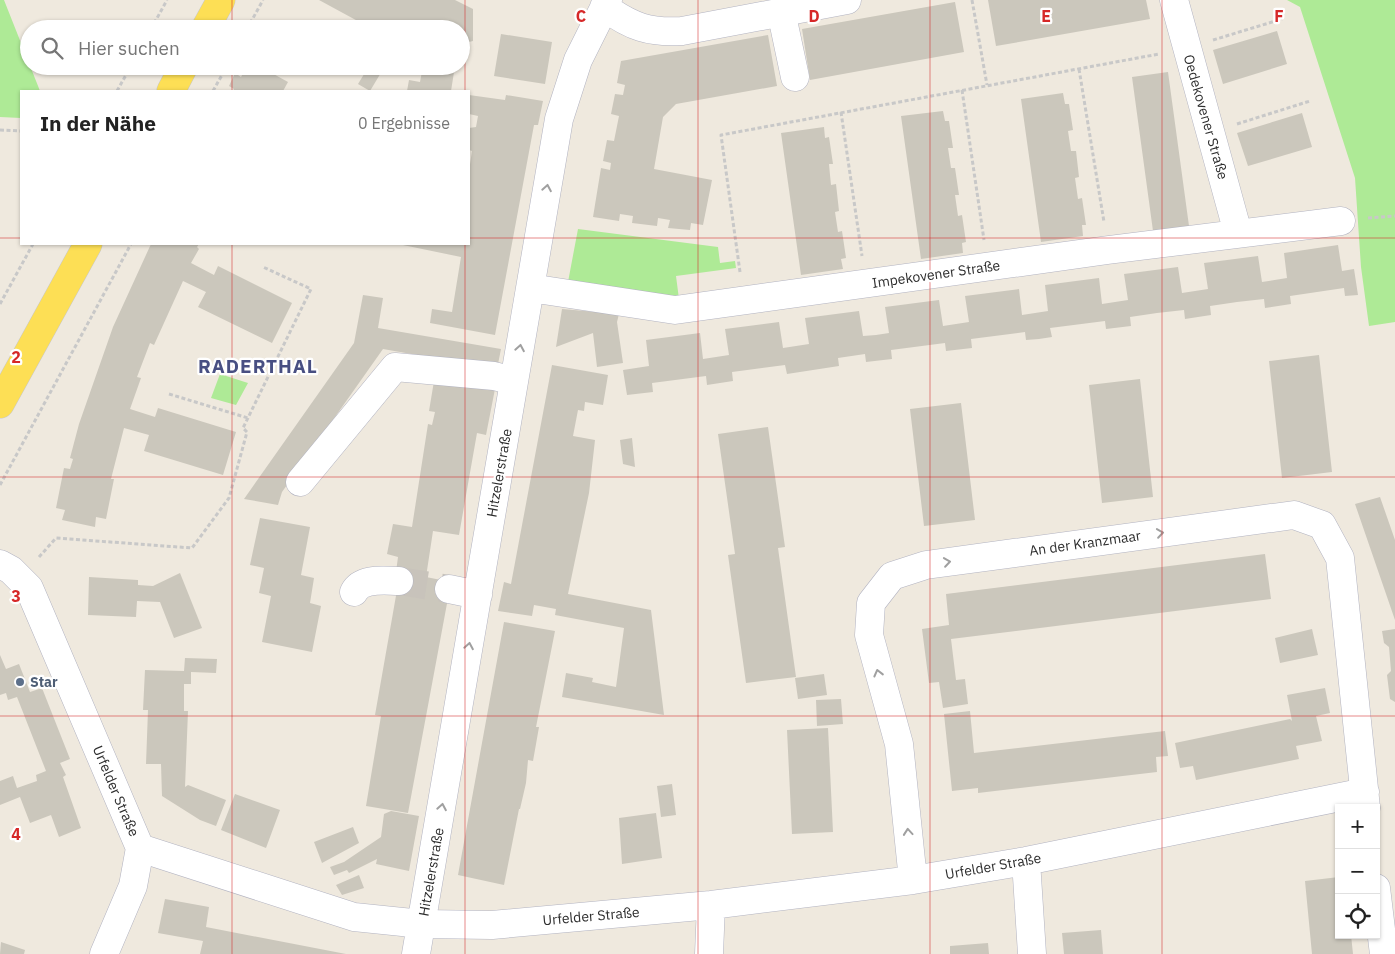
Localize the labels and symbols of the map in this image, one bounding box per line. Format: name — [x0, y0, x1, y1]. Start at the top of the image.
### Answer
text: C — [576, 6, 586, 26]
text: D — [808, 6, 820, 26]
text: E — [1041, 6, 1051, 26]
text: F — [1274, 6, 1284, 26]
street label: Oedekovener Straße — [1180, 52, 1233, 182]
one-way arrow — [542, 184, 552, 192]
street label: Impekovener Straße — [871, 256, 1002, 292]
one-way arrow — [515, 344, 525, 353]
text: 2 — [11, 347, 21, 367]
district label: RADERTHAL — [198, 354, 318, 378]
street label: Hitzelerstraße — [482, 427, 516, 519]
street label: An der Kranzmaar — [1028, 526, 1142, 560]
one-way arrow — [1157, 528, 1165, 539]
one-way arrow — [944, 557, 952, 568]
text: 3 — [11, 586, 21, 606]
one-way arrow — [464, 642, 474, 651]
one-way arrow — [874, 669, 884, 677]
place label: Star — [30, 673, 58, 691]
marker: Star — [14, 676, 26, 688]
street label: Urfelder Straße — [89, 743, 143, 840]
one-way arrow — [436, 802, 447, 810]
text: 4 — [11, 824, 21, 844]
street label: Hitzelerstraße — [414, 826, 448, 918]
one-way arrow — [903, 827, 914, 835]
street label: Urfelder Straße — [944, 849, 1043, 883]
street label: Urfelder Straße — [542, 903, 640, 929]

